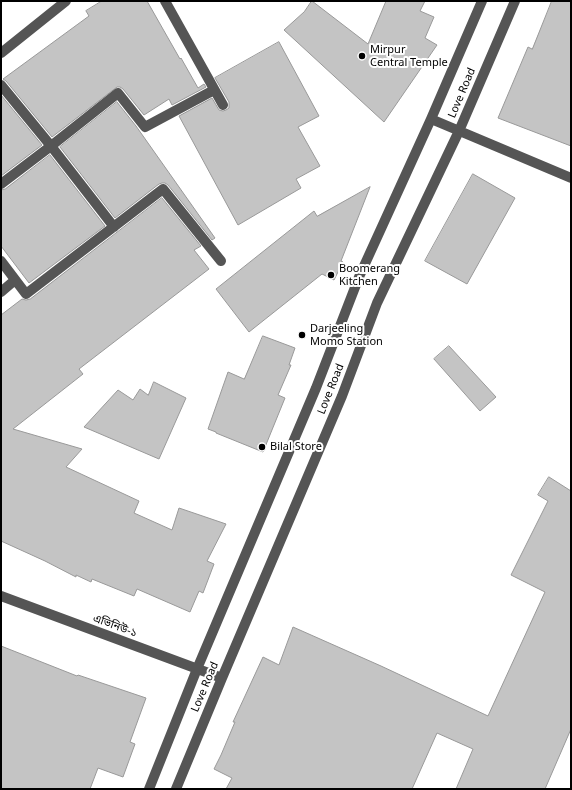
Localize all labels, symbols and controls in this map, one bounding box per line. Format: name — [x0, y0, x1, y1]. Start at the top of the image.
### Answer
place label: Mirpur Central Temple — [370, 43, 448, 69]
marker: Mirpur Central Temple — [357, 51, 367, 61]
street label: Love Road — [446, 66, 478, 120]
place label: Boomerang Kitchen — [339, 262, 400, 288]
marker: Boomerang Kitchen — [326, 270, 336, 280]
place label: Darjeeling Momo Station — [310, 322, 383, 348]
marker: Darjeeling Momo Station — [297, 330, 307, 340]
street label: Love Road — [315, 362, 347, 416]
place label: Bilal Store — [270, 440, 322, 454]
marker: Bilal Store — [257, 442, 267, 452]
street label: এভিনিউ-১ — [91, 612, 139, 640]
street label: Love Road — [189, 660, 221, 714]

